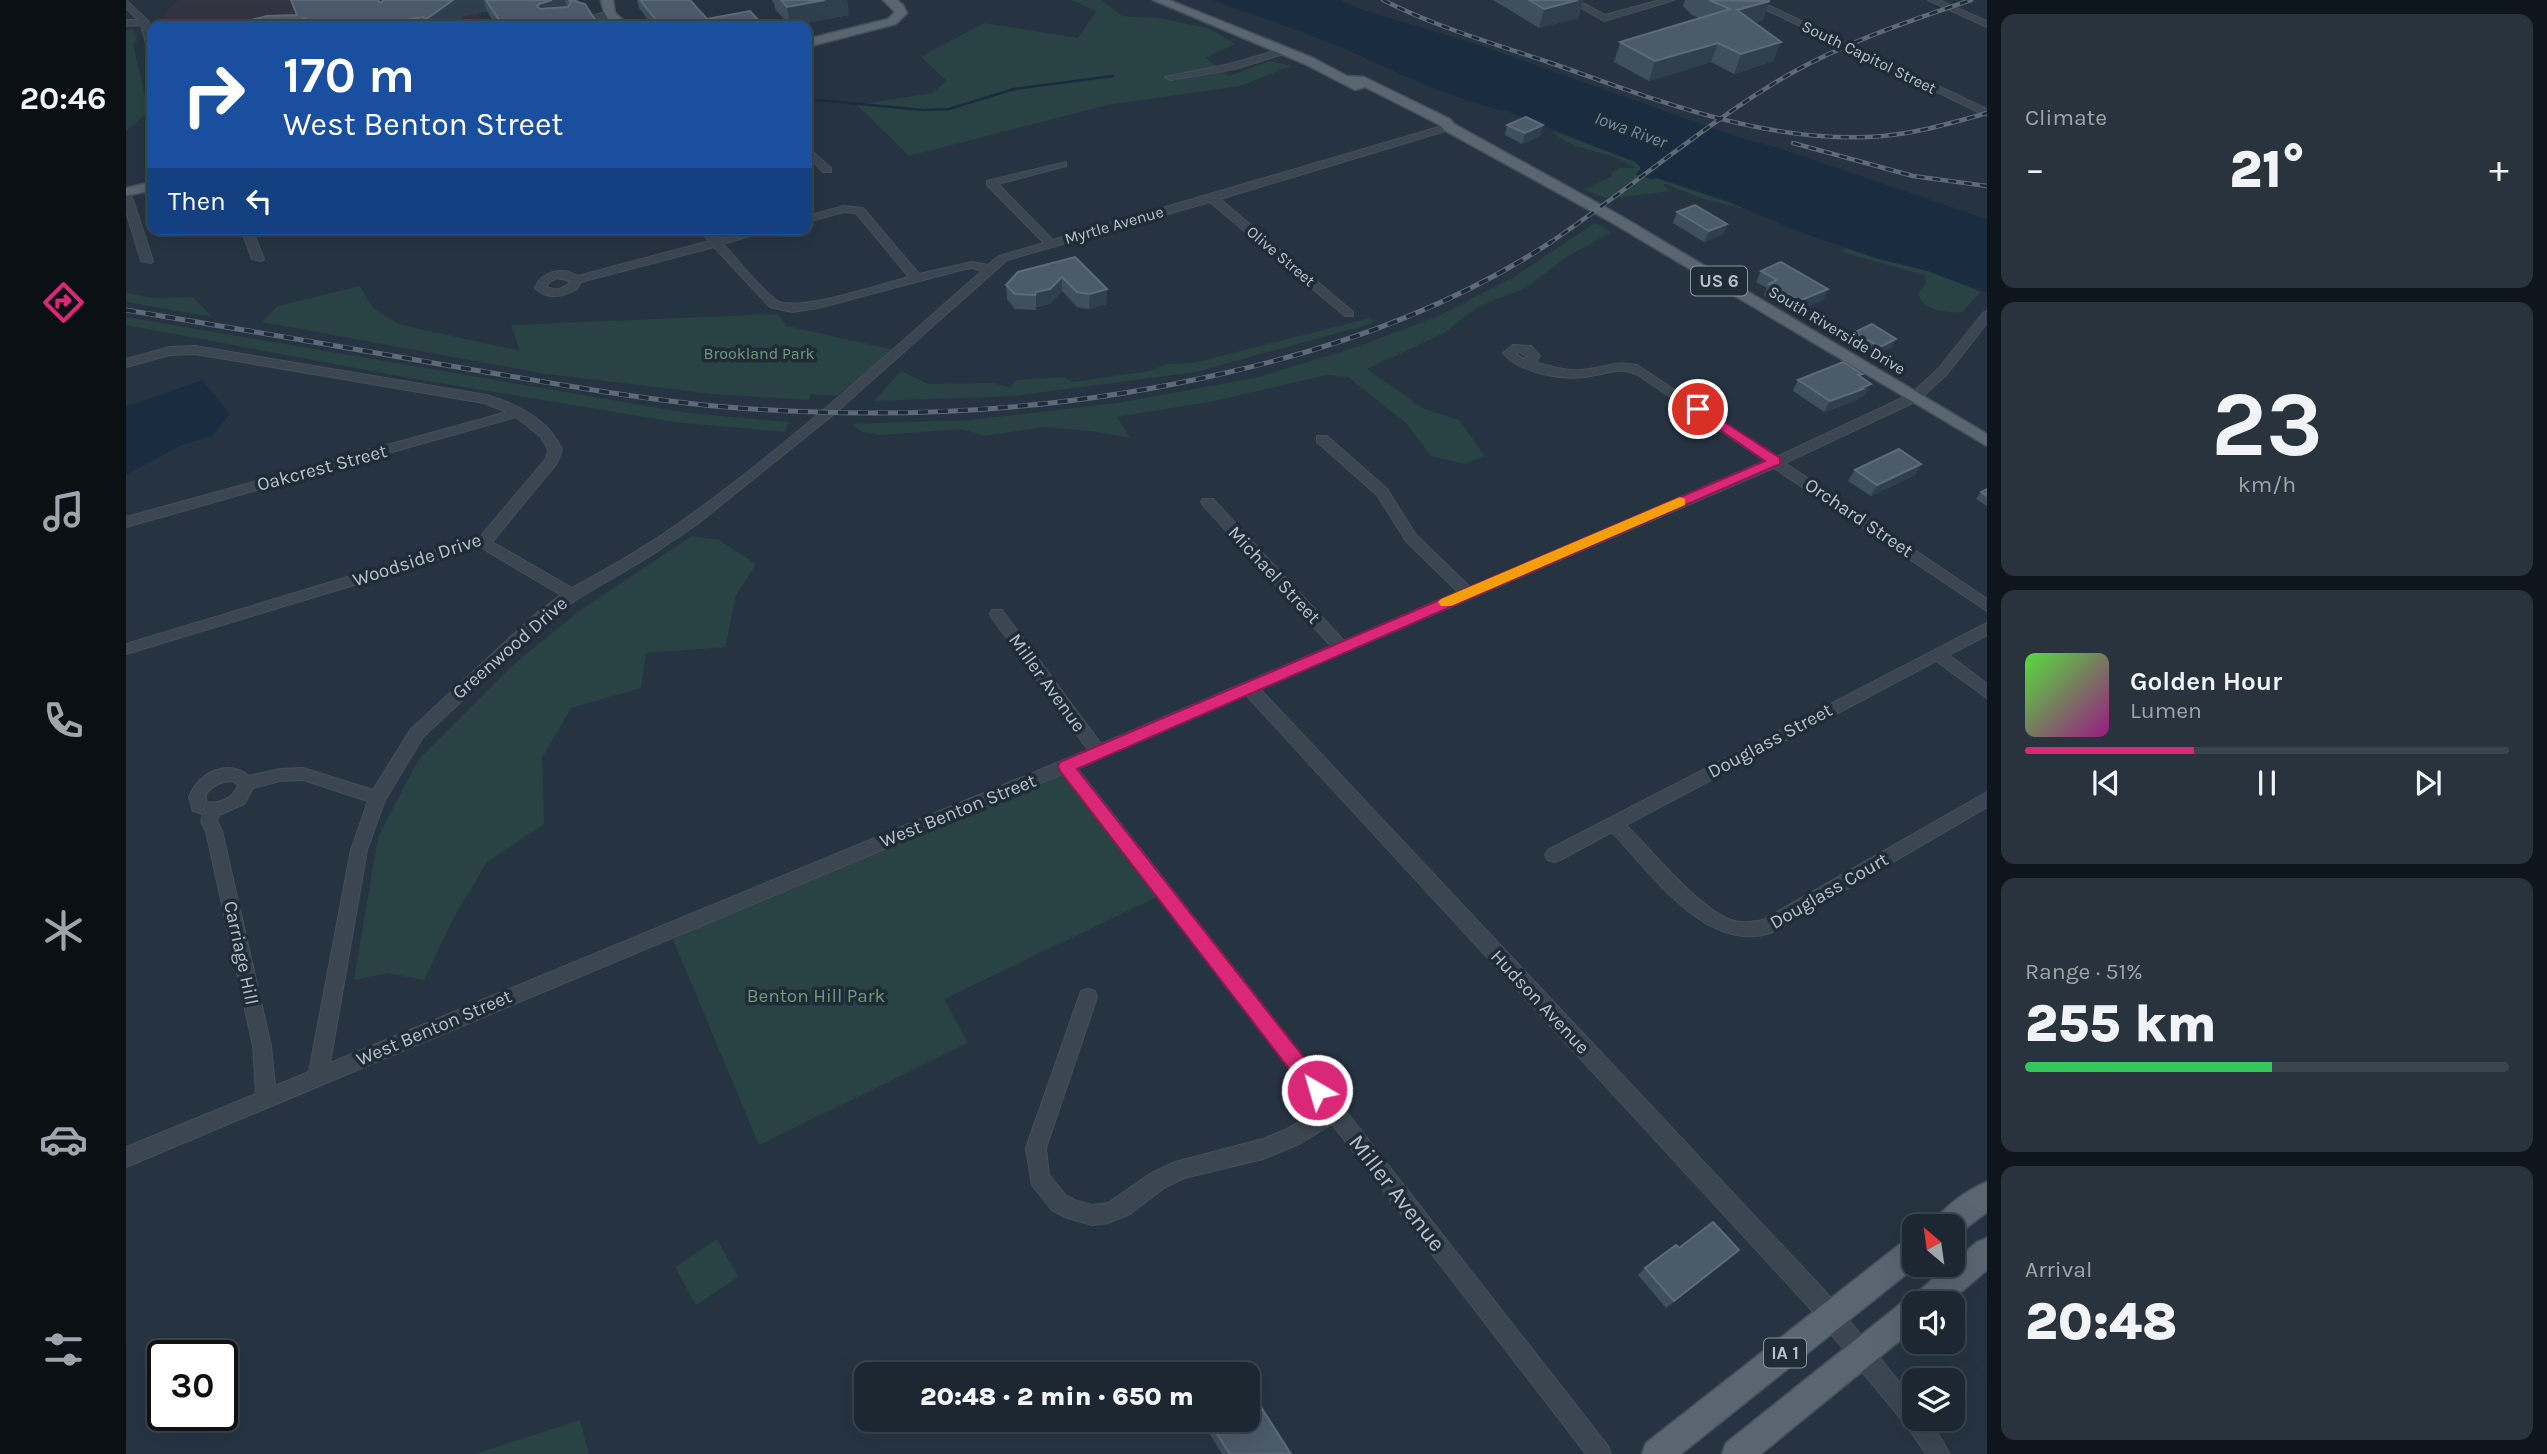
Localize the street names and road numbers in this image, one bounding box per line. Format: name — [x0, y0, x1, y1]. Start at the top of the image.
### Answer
street label: South Capitol Street — [1799, 16, 1939, 98]
street label: Myrtle Avenue — [1062, 202, 1166, 248]
street label: Olive Street — [1243, 222, 1319, 290]
road number: US 6 — [1691, 267, 1747, 296]
street label: South Riverside Drive — [1765, 282, 1909, 378]
street label: Oakcrest Street — [255, 440, 389, 496]
street label: Orchard Street — [1801, 474, 1917, 562]
street label: Michael Street — [1223, 522, 1325, 628]
street label: Woodside Drive — [350, 529, 484, 591]
street label: Greenwood Drive — [448, 592, 572, 704]
street label: Miller Avenue — [1004, 630, 1090, 736]
street label: Douglass Street — [1704, 699, 1836, 783]
street label: West Benton Street — [877, 770, 1039, 852]
street label: Douglass Court — [1766, 848, 1892, 934]
street label: Carriage Hill — [219, 899, 263, 1007]
street label: Hudson Avenue — [1486, 945, 1594, 1059]
street label: West Benton Street — [353, 985, 515, 1071]
street label: Miller Avenue — [1343, 1129, 1451, 1257]
road number: IA 1 — [1764, 1338, 1806, 1368]

